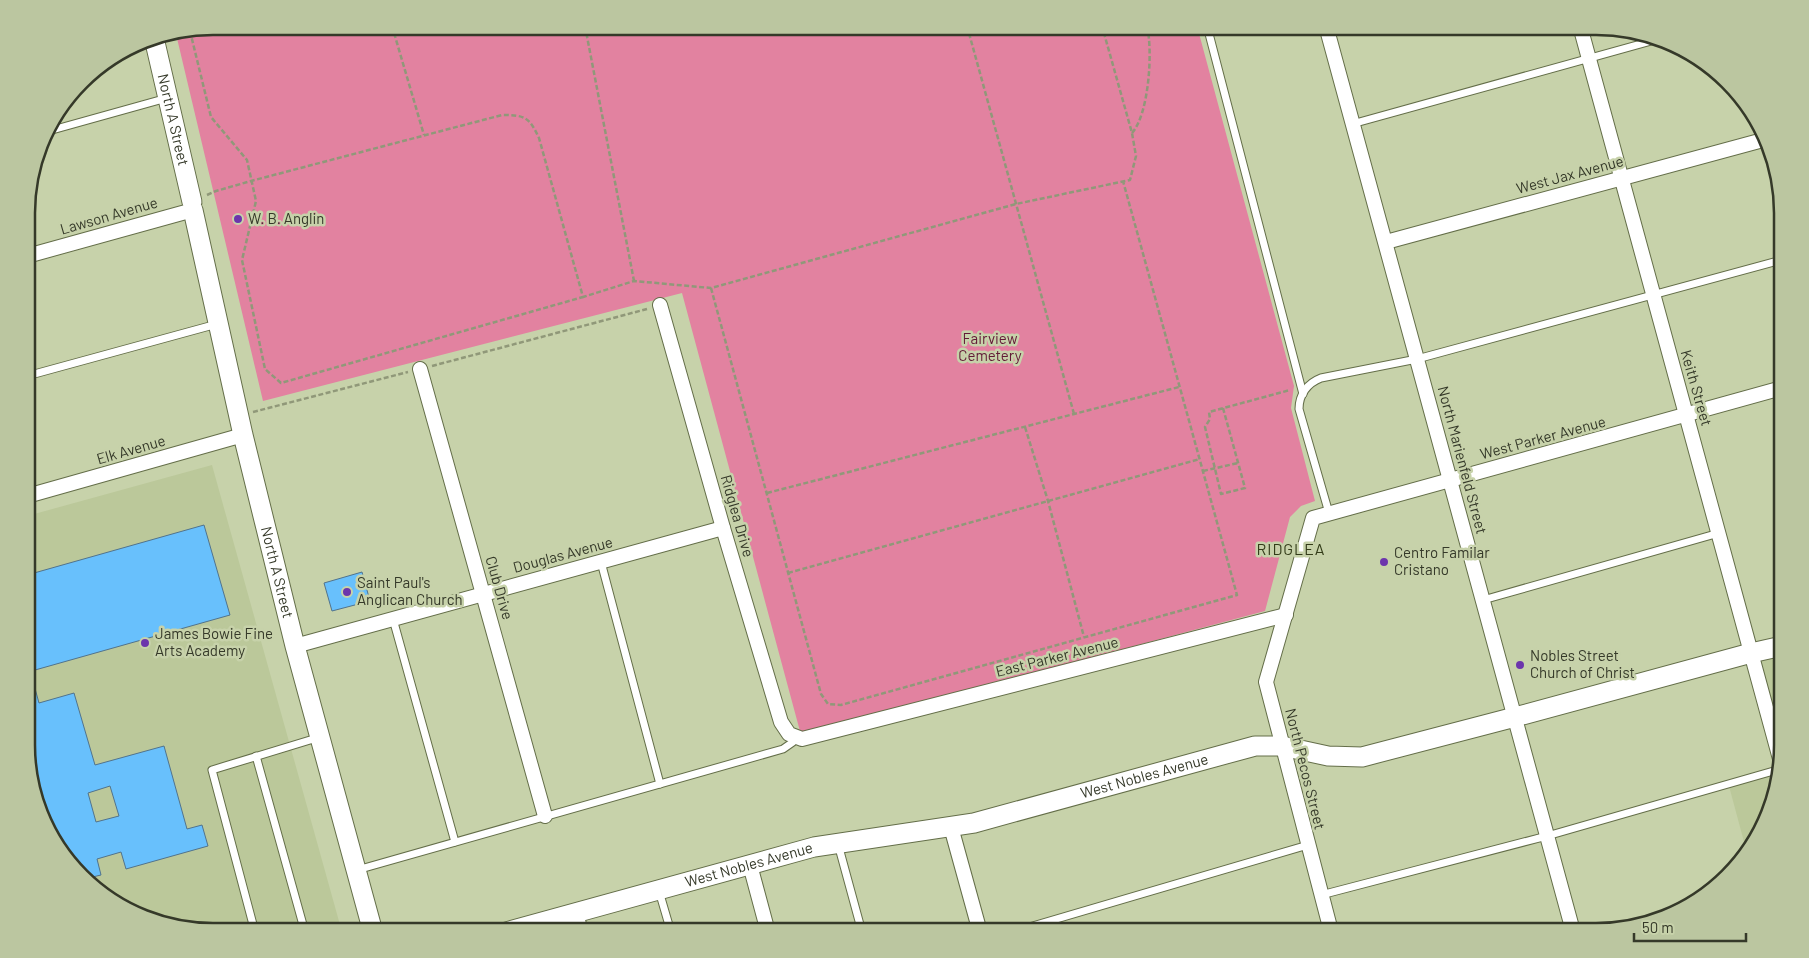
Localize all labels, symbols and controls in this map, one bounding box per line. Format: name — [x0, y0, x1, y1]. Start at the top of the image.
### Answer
street label: North A Street — [155, 72, 193, 167]
street label: West Jax Avenue — [1514, 151, 1625, 197]
street label: Lawson Avenue — [58, 193, 160, 238]
place label: W. B. Anglin — [248, 209, 324, 227]
marker: W. B. Anglin — [232, 213, 244, 225]
park label: Fairview Cemetery — [958, 329, 1022, 364]
street label: Keith Street — [1678, 348, 1716, 428]
street label: North Marienfeld Street — [1435, 384, 1491, 536]
street label: West Parker Avenue — [1478, 412, 1608, 462]
street label: Elk Avenue — [94, 431, 167, 467]
street label: Ridglea Drive — [718, 473, 758, 559]
street label: North A Street — [258, 525, 298, 620]
street label: Douglas Avenue — [511, 532, 615, 576]
district label: RIDGLEA — [1256, 539, 1326, 558]
place label: Centro Familar Cristano — [1394, 543, 1490, 578]
street label: Club Drive — [482, 554, 518, 622]
marker: Centro Familar Cristano — [1378, 556, 1390, 568]
place label: Saint Paul's Anglican Church — [357, 573, 463, 608]
marker: Saint Paul's Anglican Church — [341, 586, 353, 598]
place label: James Bowie Fine Arts Academy — [155, 624, 273, 659]
street label: East Parker Avenue — [994, 632, 1120, 680]
marker: James Bowie Fine Arts Academy — [139, 637, 151, 649]
place label: Nobles Street Church of Christ — [1530, 646, 1635, 681]
marker: Nobles Street Church of Christ — [1514, 659, 1526, 671]
street label: North Pecos Street — [1282, 706, 1330, 831]
street label: West Nobles Avenue — [1078, 749, 1210, 801]
street label: West Nobles Avenue — [683, 838, 815, 890]
scale bar — [1634, 910, 1746, 942]
text: 50 m — [1642, 918, 1674, 936]

